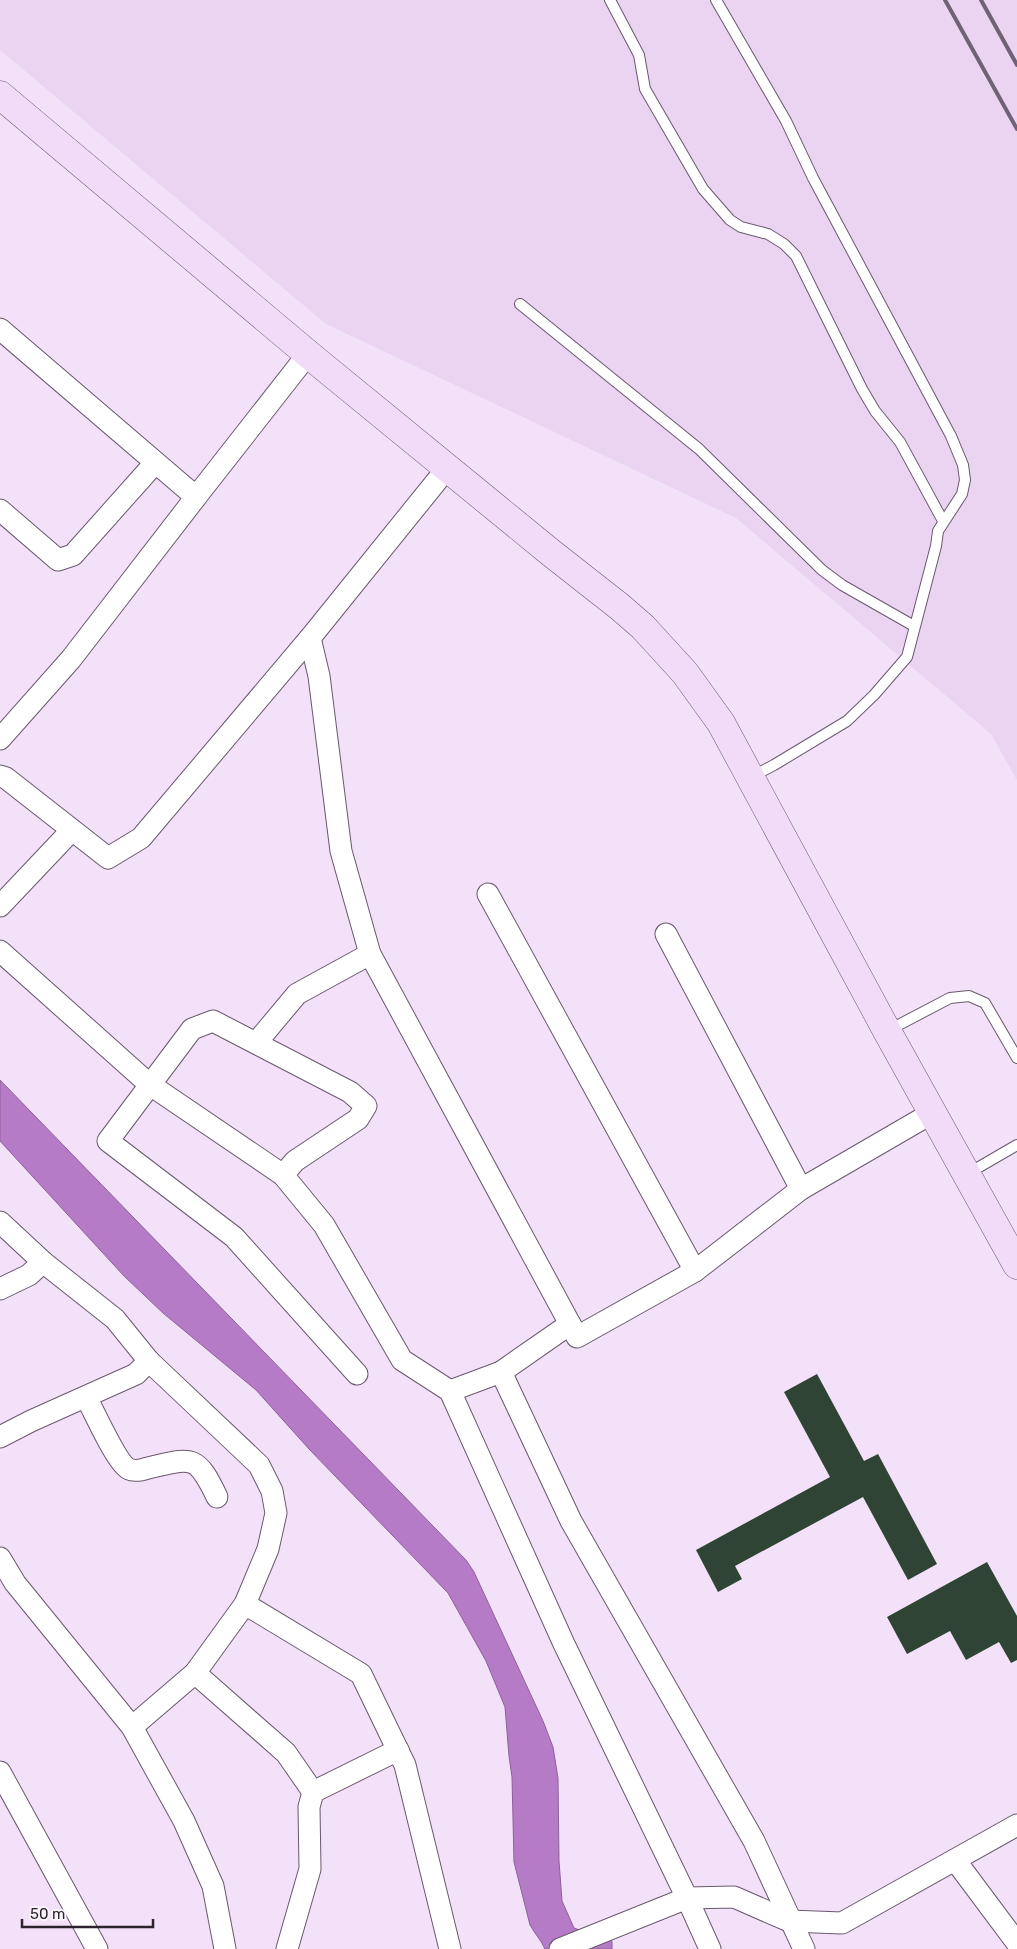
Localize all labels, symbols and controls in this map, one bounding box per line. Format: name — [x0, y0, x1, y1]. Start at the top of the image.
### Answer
scale bar — [22, 1896, 154, 1928]
text: 50 m — [30, 1905, 65, 1923]

